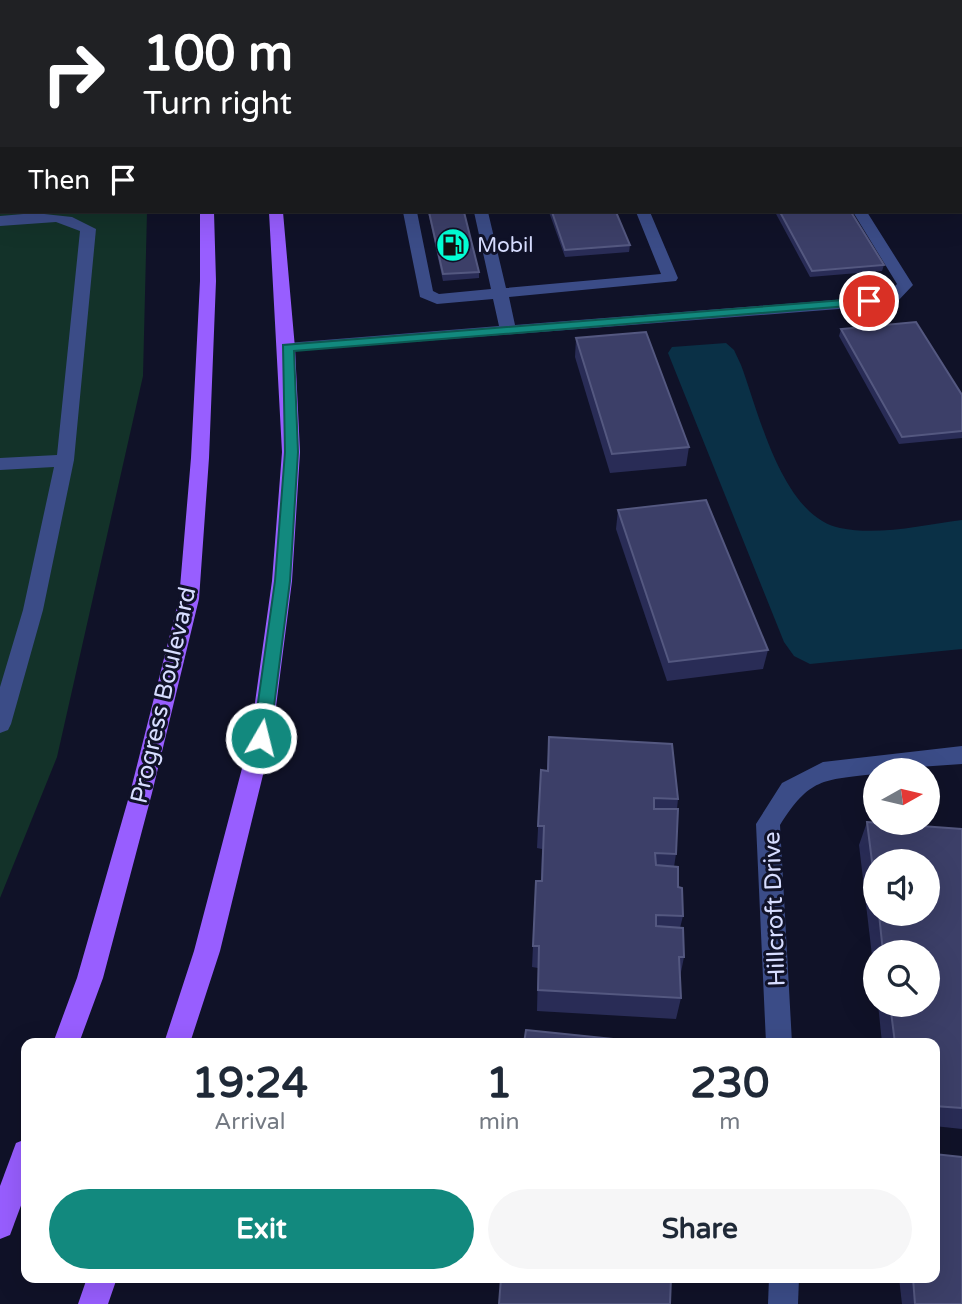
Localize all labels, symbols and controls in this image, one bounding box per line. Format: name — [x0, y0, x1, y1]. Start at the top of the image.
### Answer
text: 100 m — [143, 25, 293, 84]
icon: right — [28, 28, 119, 119]
text: Turn right — [143, 85, 292, 123]
icon: arrive — [104, 161, 142, 199]
text: Then — [28, 165, 90, 196]
fuel station icon: Mobil — [434, 226, 472, 264]
place label: Mobil — [477, 233, 533, 258]
pin — [839, 271, 899, 331]
icon: arrive — [850, 282, 888, 320]
street label: Progress Boulevard — [124, 584, 203, 806]
position arrow — [224, 701, 298, 775]
north arrow — [863, 758, 940, 835]
map controls — [863, 758, 940, 1017]
street label: Hillcroft Drive — [757, 831, 792, 987]
button: sound — [863, 849, 940, 926]
button: search — [863, 940, 940, 1017]
text: 19:24 — [192, 1058, 308, 1109]
text: 1 — [486, 1058, 512, 1109]
text: 230 — [690, 1058, 769, 1109]
text: Arrival — [214, 1108, 285, 1136]
text: min — [479, 1108, 520, 1136]
text: m — [719, 1108, 740, 1136]
button: Exit — [49, 1189, 474, 1269]
button: Share — [488, 1189, 912, 1269]

